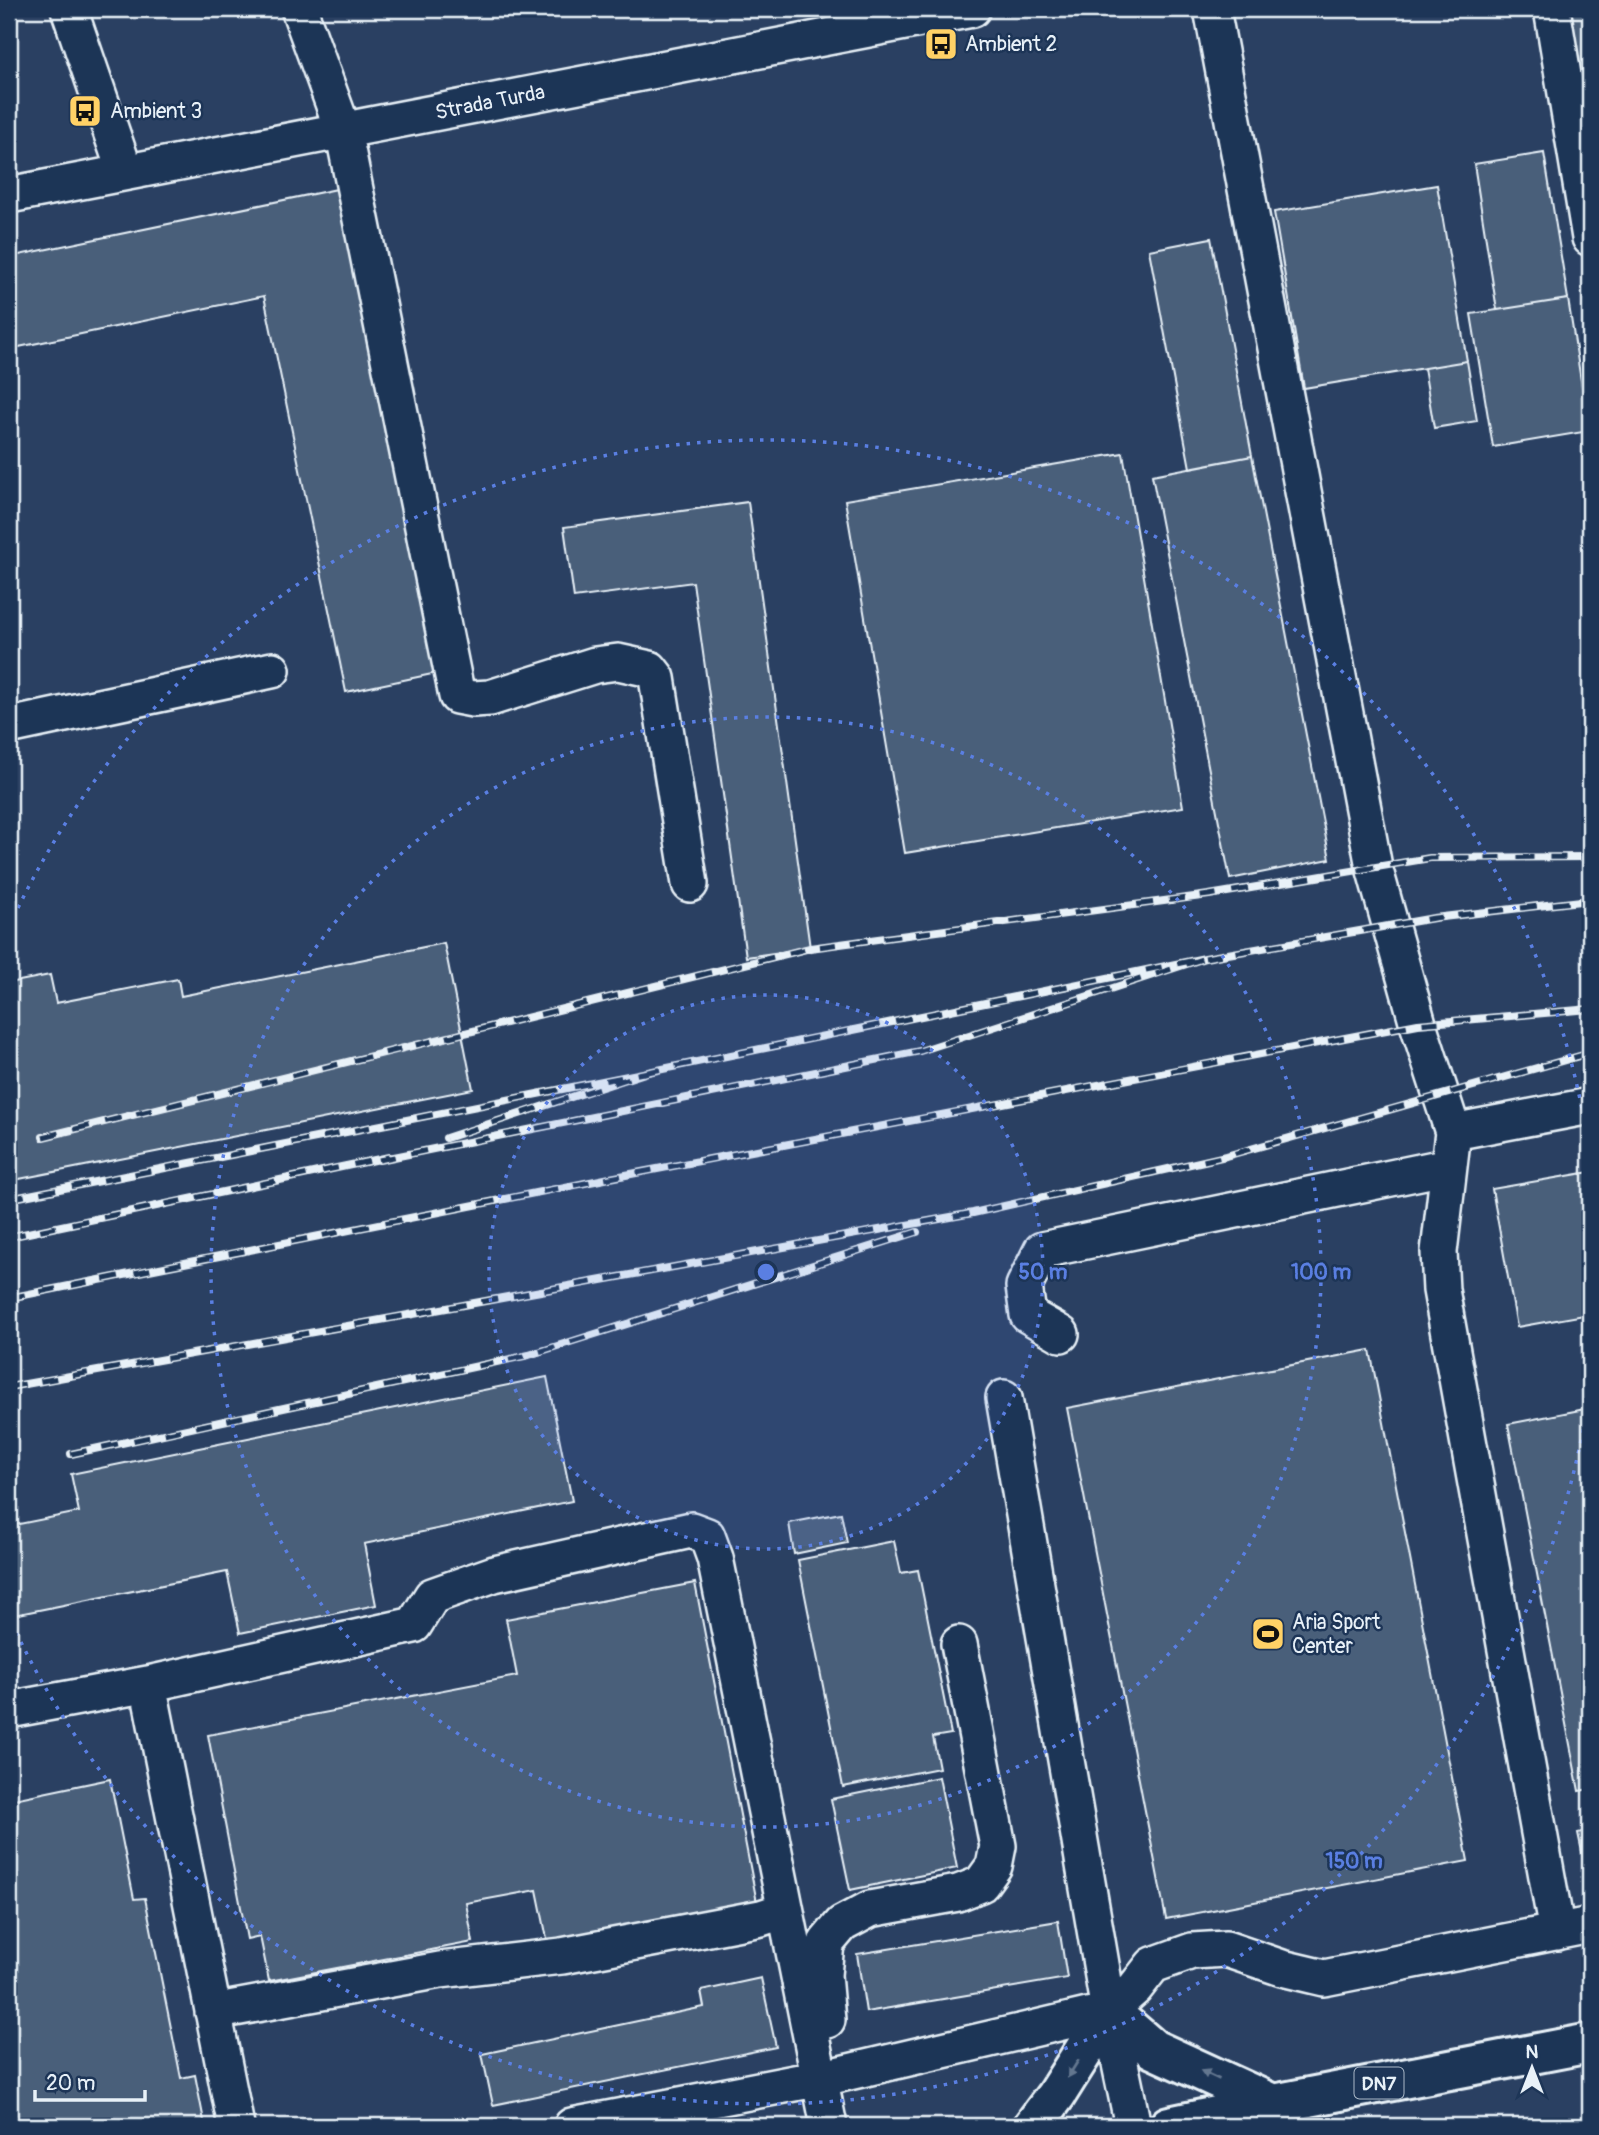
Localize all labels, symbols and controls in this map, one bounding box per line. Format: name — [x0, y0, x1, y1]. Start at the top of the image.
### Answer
bus stop icon: Ambient 2 — [922, 25, 960, 63]
place label: Ambient 2 — [965, 31, 1057, 58]
street label: Strada Turda — [433, 79, 547, 126]
bus stop icon: Ambient 3 — [66, 92, 104, 130]
place label: Ambient 3 — [110, 98, 202, 125]
text: 50 m — [1019, 1259, 1068, 1286]
text: 100 m — [1291, 1259, 1351, 1286]
centre of rings — [754, 1260, 778, 1284]
place label: Aria Sport Center — [1292, 1609, 1381, 1660]
sports icon: Aria Sport Center — [1249, 1615, 1287, 1653]
text: 150 m — [1325, 1848, 1383, 1875]
north arrow — [1498, 2034, 1568, 2104]
text: N — [1526, 2040, 1539, 2064]
scale bar — [35, 2058, 145, 2102]
one-way arrow — [1066, 2059, 1079, 2078]
road number: DN7 — [1354, 2068, 1404, 2098]
text: 20 m — [46, 2070, 95, 2097]
one-way arrow — [1200, 2070, 1221, 2081]

